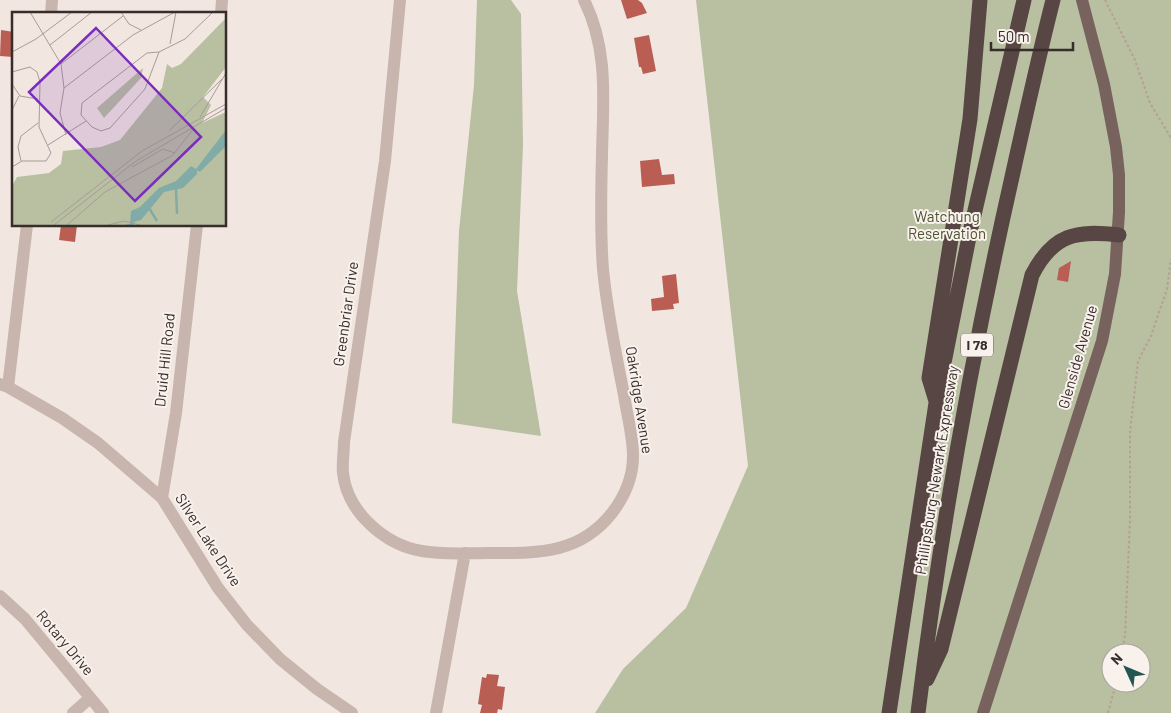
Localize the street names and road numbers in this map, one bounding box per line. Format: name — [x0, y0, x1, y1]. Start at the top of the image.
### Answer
street label: Greenbriar Drive — [329, 260, 361, 367]
street label: Glenside Avenue — [1054, 303, 1100, 410]
street label: Druid Hill Road — [150, 312, 178, 408]
road number: I 78 — [961, 334, 993, 356]
street label: Oakridge Avenue — [623, 345, 657, 455]
street label: Phillipsburg-Newark Expressway — [911, 364, 961, 576]
street label: Silver Lake Drive — [172, 490, 246, 589]
street label: Rotary Drive — [33, 606, 98, 679]

